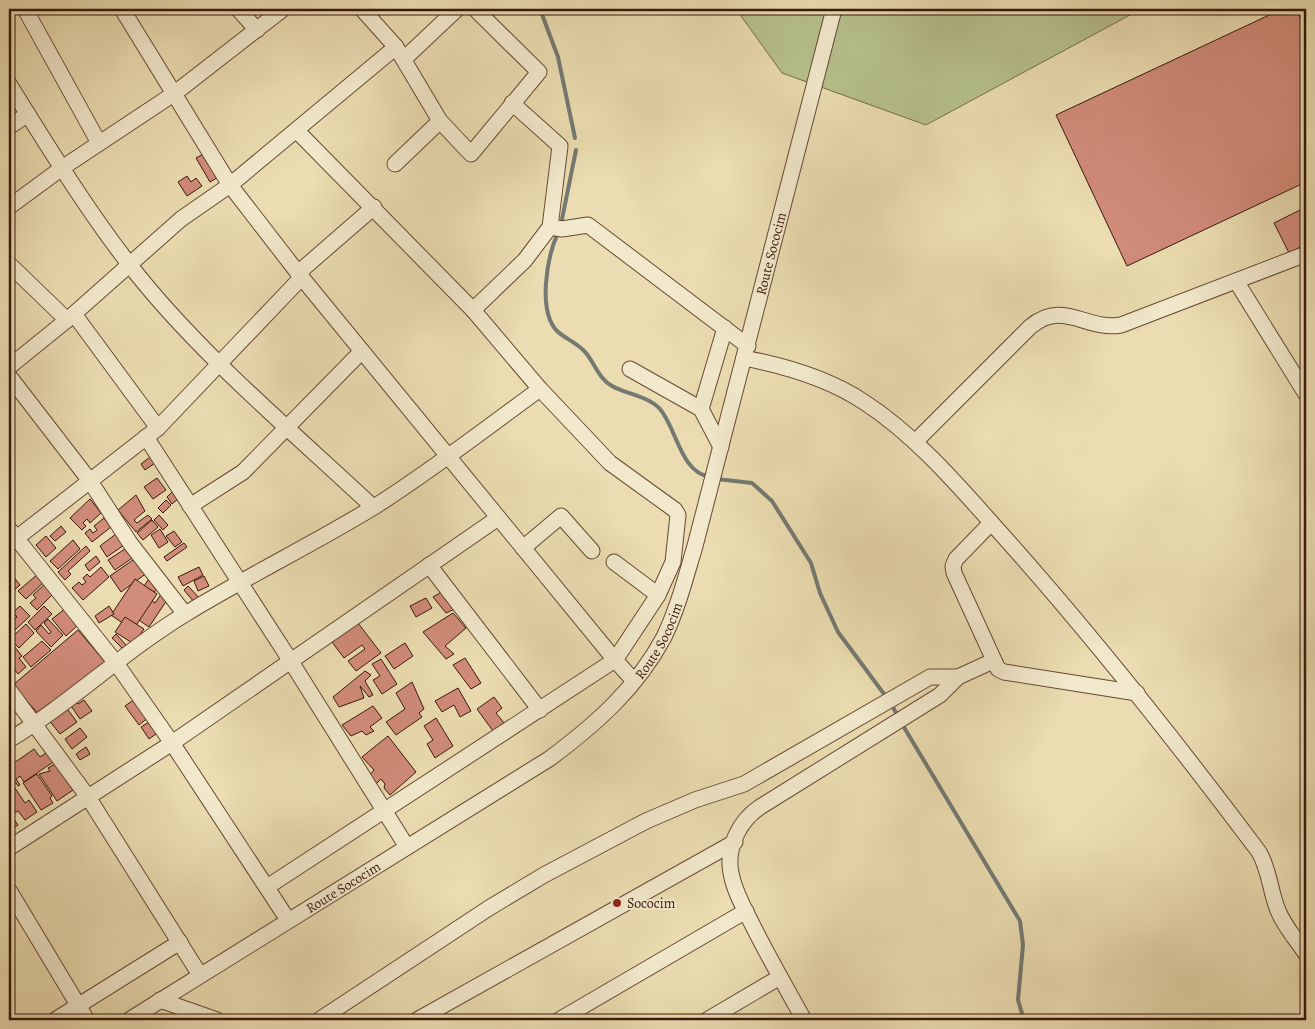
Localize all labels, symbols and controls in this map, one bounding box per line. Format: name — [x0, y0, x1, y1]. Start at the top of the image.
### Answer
street label: Route Sococim — [751, 210, 791, 297]
street label: Route Sococim — [630, 599, 687, 683]
street label: Route Sococim — [302, 856, 384, 917]
place label: Sococim — [627, 894, 676, 913]
marker: Sococim — [611, 897, 623, 909]

